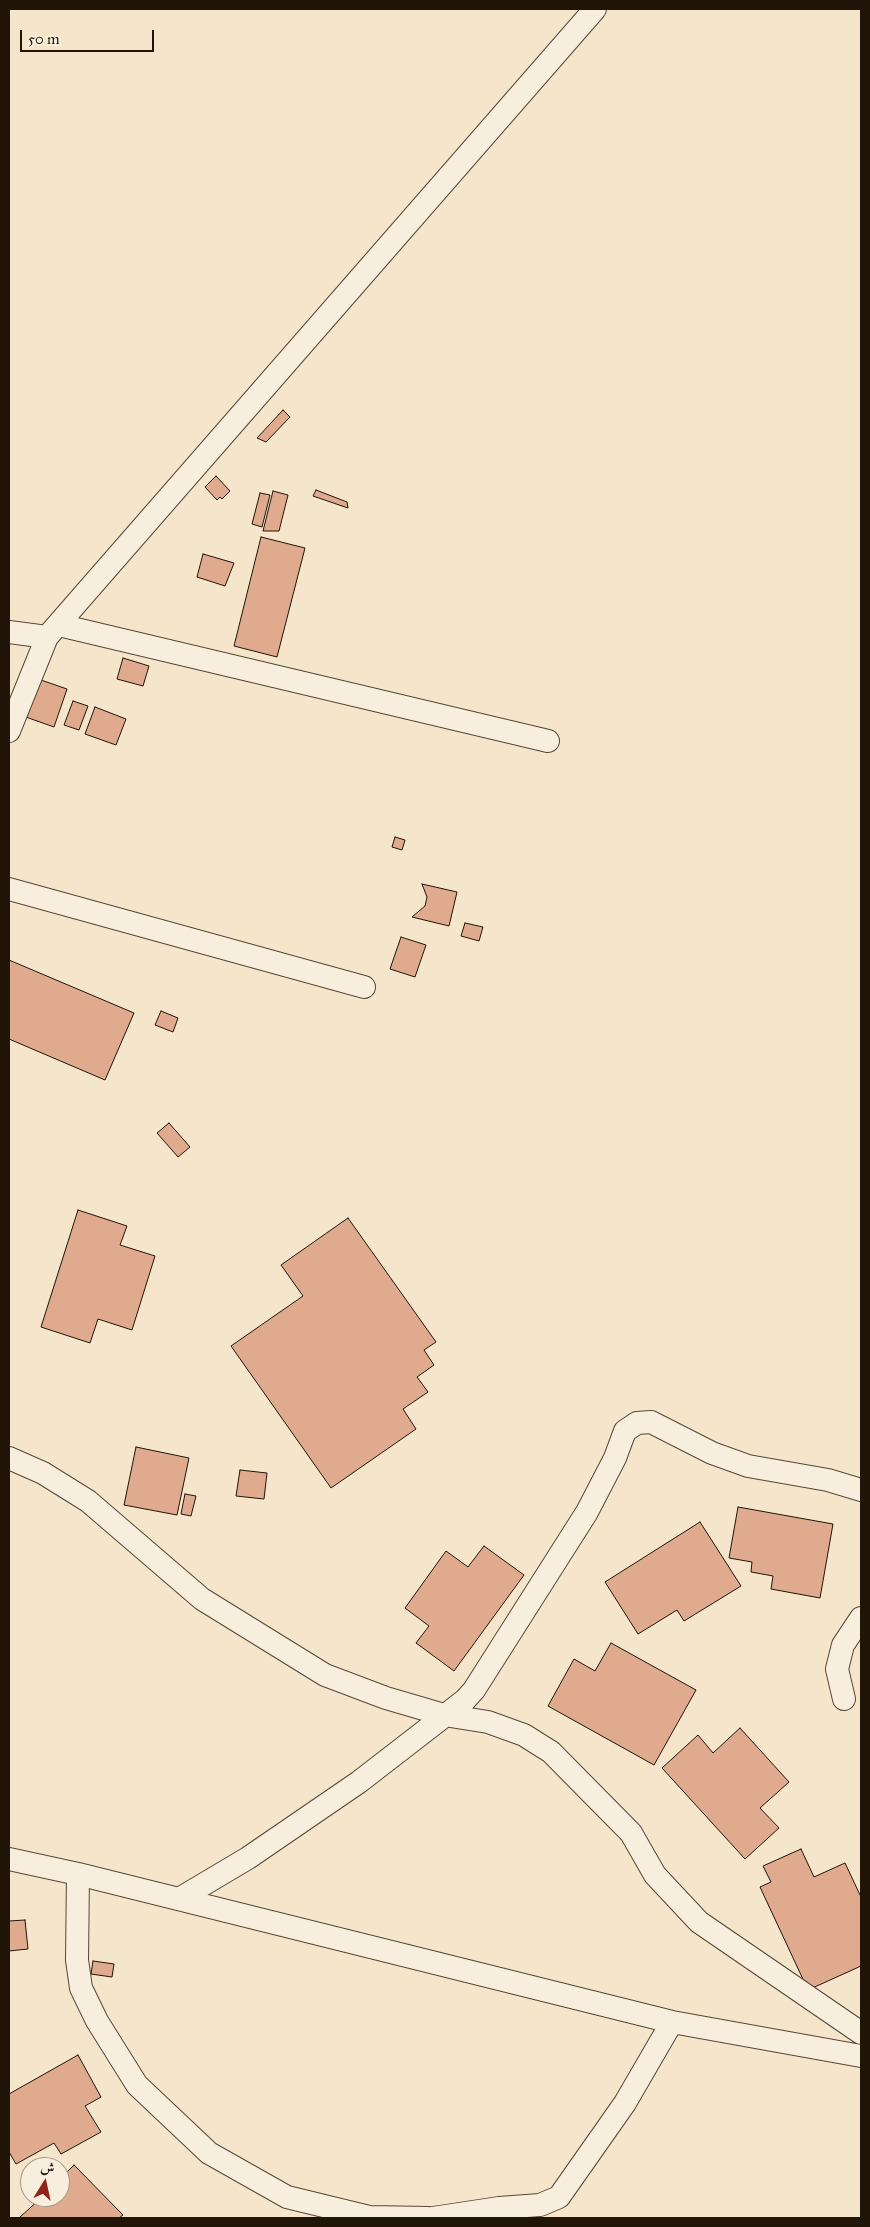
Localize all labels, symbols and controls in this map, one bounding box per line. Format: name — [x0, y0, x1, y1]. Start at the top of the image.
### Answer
scale bar — [22, 20, 156, 52]
text: 50 m — [28, 30, 60, 48]
north arrow — [20, 2157, 70, 2207]
text: ش — [39, 2158, 56, 2177]

